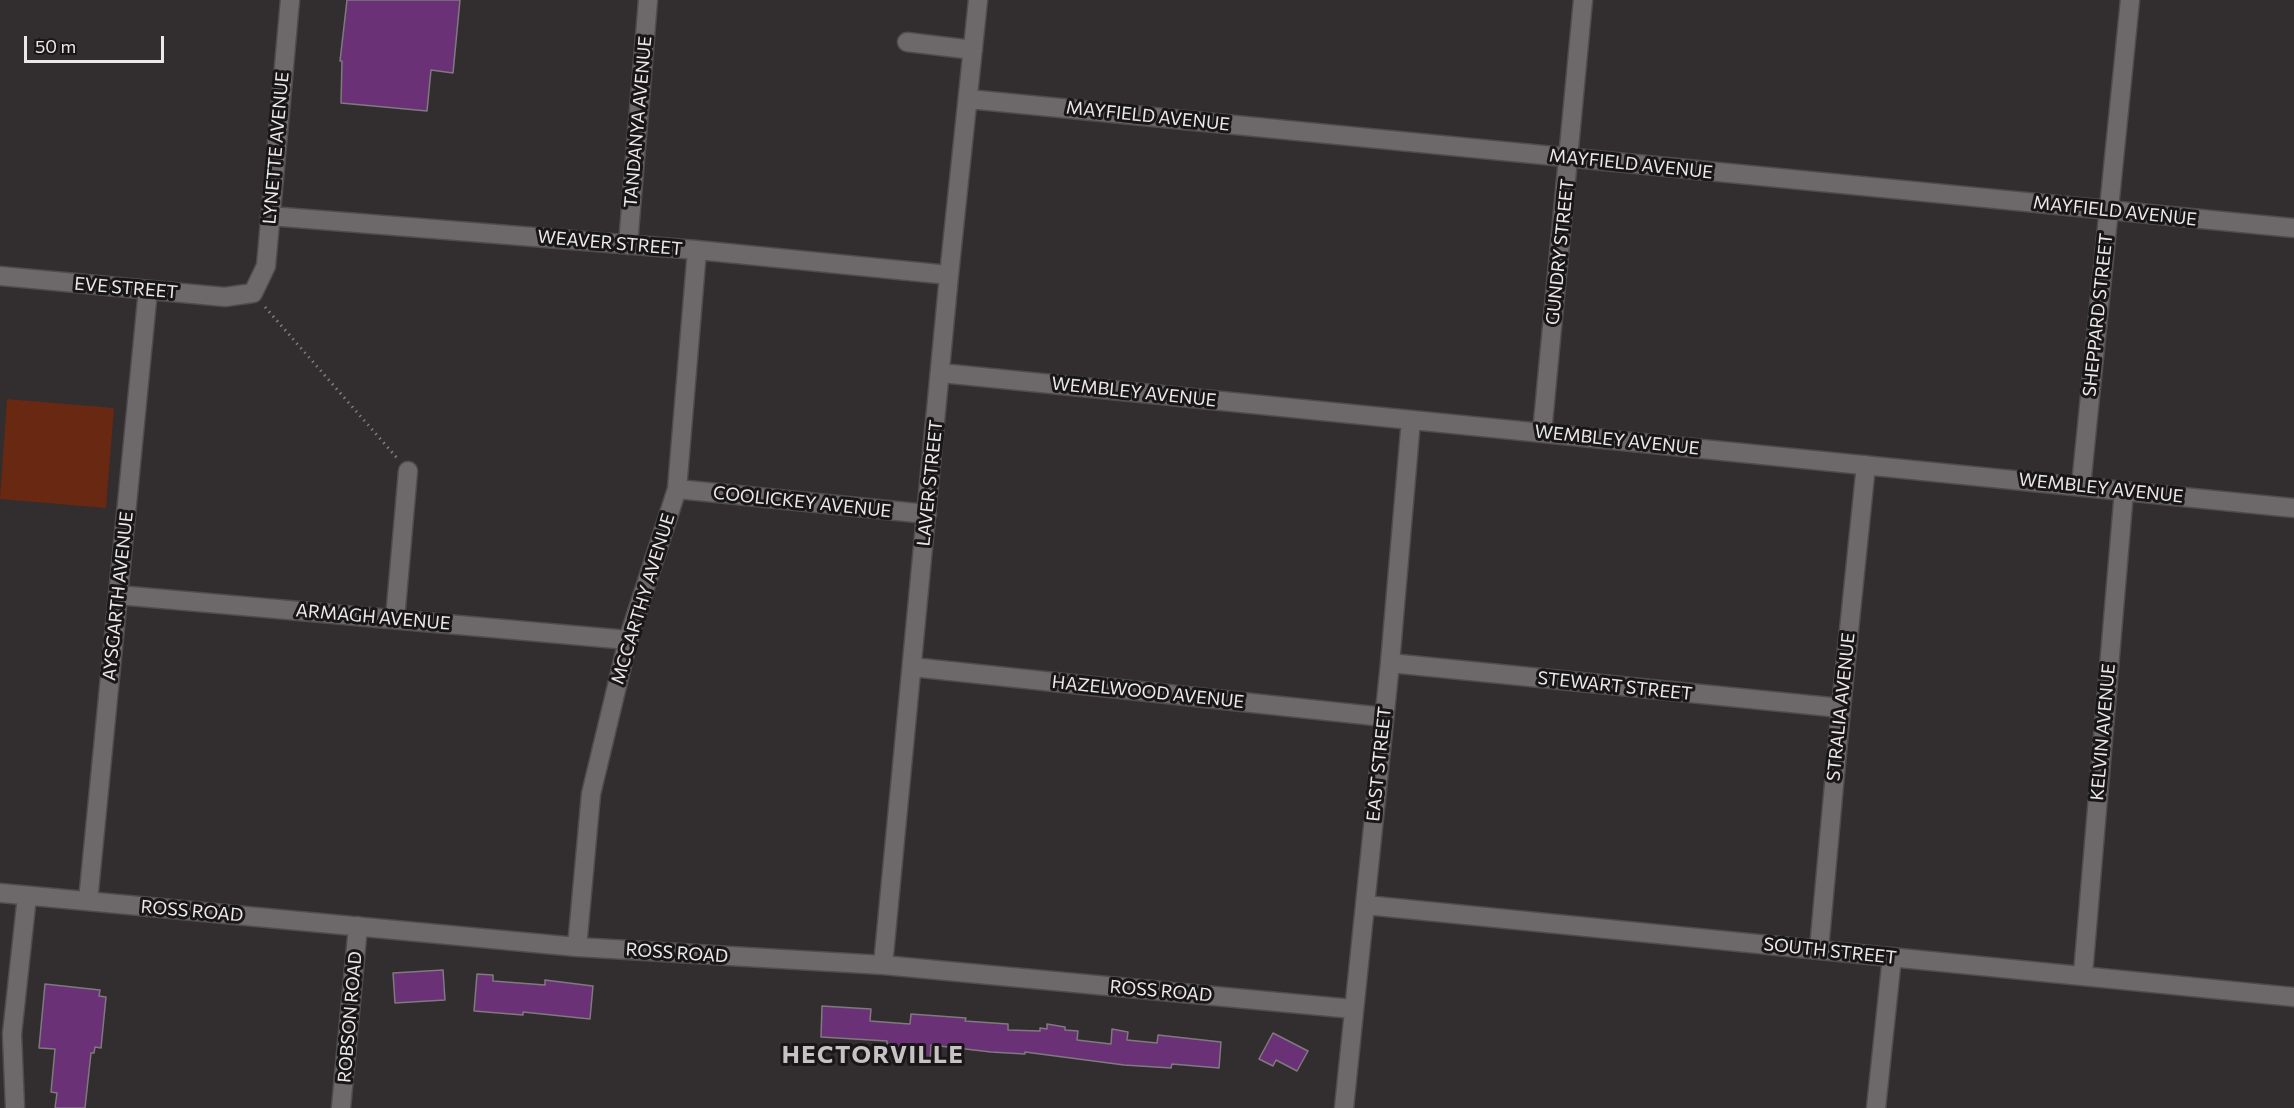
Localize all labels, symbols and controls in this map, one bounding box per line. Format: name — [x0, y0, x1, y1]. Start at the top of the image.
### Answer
scale bar — [27, 24, 166, 62]
text: 50 m — [35, 35, 76, 57]
street label: TANDANYA AVENUE — [620, 35, 656, 209]
street label: LYNETTE AVENUE — [259, 71, 293, 225]
street label: MAYFIELD AVENUE — [1065, 97, 1231, 135]
street label: MAYFIELD AVENUE — [1548, 145, 1714, 183]
street label: GUNDRY STREET — [1542, 178, 1578, 326]
street label: MAYFIELD AVENUE — [2032, 192, 2198, 230]
street label: WEAVER STREET — [537, 226, 683, 260]
street label: SHEPPARD STREET — [2079, 232, 2117, 398]
street label: EVE STREET — [73, 273, 179, 303]
street label: WEMBLEY AVENUE — [1051, 373, 1217, 411]
street label: LAVER STREET — [913, 419, 947, 547]
street label: WEMBLEY AVENUE — [1534, 421, 1700, 459]
street label: WEMBLEY AVENUE — [2018, 469, 2184, 507]
street label: COOLICKEY AVENUE — [712, 482, 892, 522]
street label: AYSGARTH AVENUE — [98, 510, 138, 682]
street label: MCCARTHY AVENUE — [607, 511, 679, 687]
street label: ARMAGH AVENUE — [295, 599, 451, 635]
street label: STRALIA AVENUE — [1822, 632, 1860, 782]
street label: KELVIN AVENUE — [2086, 663, 2120, 801]
street label: STEWART STREET — [1537, 667, 1693, 705]
street label: HAZELWOOD AVENUE — [1051, 671, 1245, 713]
street label: EAST STREET — [1362, 706, 1396, 822]
street label: ROSS ROAD — [140, 896, 244, 926]
street label: SOUTH STREET — [1762, 933, 1898, 969]
street label: ROSS ROAD — [625, 939, 729, 967]
street label: ROBSON ROAD — [333, 950, 367, 1084]
street label: ROSS ROAD — [1109, 976, 1213, 1006]
district label: HECTORVILLE — [782, 1041, 964, 1069]

